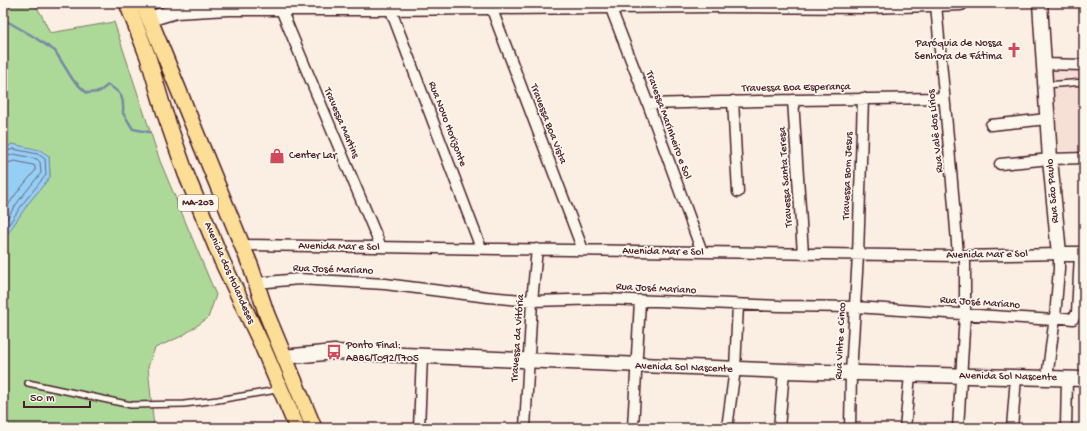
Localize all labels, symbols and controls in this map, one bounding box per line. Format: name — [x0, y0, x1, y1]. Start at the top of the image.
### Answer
place label: Paróquia de Nossa Senhora de Fátima — [915, 38, 1003, 63]
church icon: Paróquia de Nossa Senhora de Fátima — [1005, 41, 1023, 59]
street label: Travessa Marinheiro e Sol — [642, 68, 693, 181]
street label: Rua Novo Horizonte — [425, 80, 469, 168]
street label: Travessa Boa Vista — [527, 81, 569, 167]
street label: Travessa Boa Esperança — [741, 81, 851, 95]
street label: Travessa Martins — [320, 85, 362, 161]
street label: Rua Valê dos Lírios — [926, 88, 946, 173]
street label: Travessa Santa Teresa — [776, 125, 796, 229]
street label: Travessa Bom Jesus — [840, 131, 856, 221]
shop icon: Center Lar — [268, 147, 286, 165]
place label: Center Lar — [289, 150, 338, 162]
street label: Rua São Paulo — [1044, 158, 1062, 224]
road number: MA-203 — [178, 195, 218, 211]
street label: Avenida dos Holandeses — [201, 220, 257, 327]
street label: Avenida Mar e Sol — [298, 240, 380, 254]
street label: Avenida Mar e Sol — [622, 245, 704, 259]
street label: Avenida Mar e Sol — [946, 248, 1028, 262]
street label: Rua José Mariano — [293, 263, 374, 277]
street label: Rua José Mariano — [615, 281, 697, 297]
street label: Travessa da Vitória — [509, 293, 527, 383]
street label: Rua José Mariano — [939, 294, 1021, 312]
street label: Rua Vinte e Cinco — [833, 302, 849, 380]
place label: Ponto Final: A886/T092/T705 — [345, 340, 419, 365]
bus stop icon: Ponto Final: A886/T092/T705 — [325, 343, 343, 361]
street label: Avenida Sol Nascente — [635, 360, 733, 376]
street label: Avenida Sol Nascente — [959, 370, 1057, 384]
scale bar — [24, 383, 90, 409]
text: 50 m — [30, 392, 55, 406]

